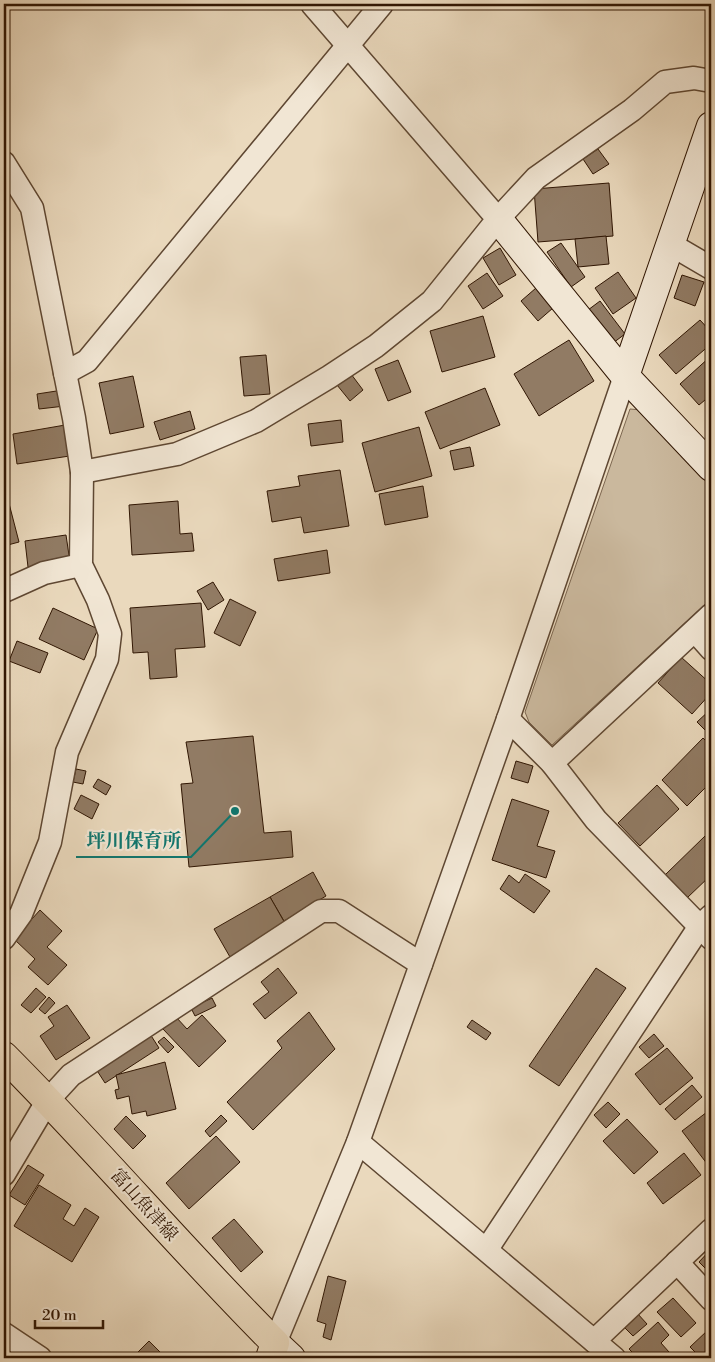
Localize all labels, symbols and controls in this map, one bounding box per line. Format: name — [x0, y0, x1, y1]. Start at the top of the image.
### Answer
callout: 坪川保育所 — [76, 823, 191, 857]
text: 坪川保育所 — [86, 829, 182, 853]
street label: 富山魚津線 — [105, 1164, 183, 1246]
scale bar — [35, 1297, 102, 1329]
text: 20 m — [42, 1306, 77, 1325]

